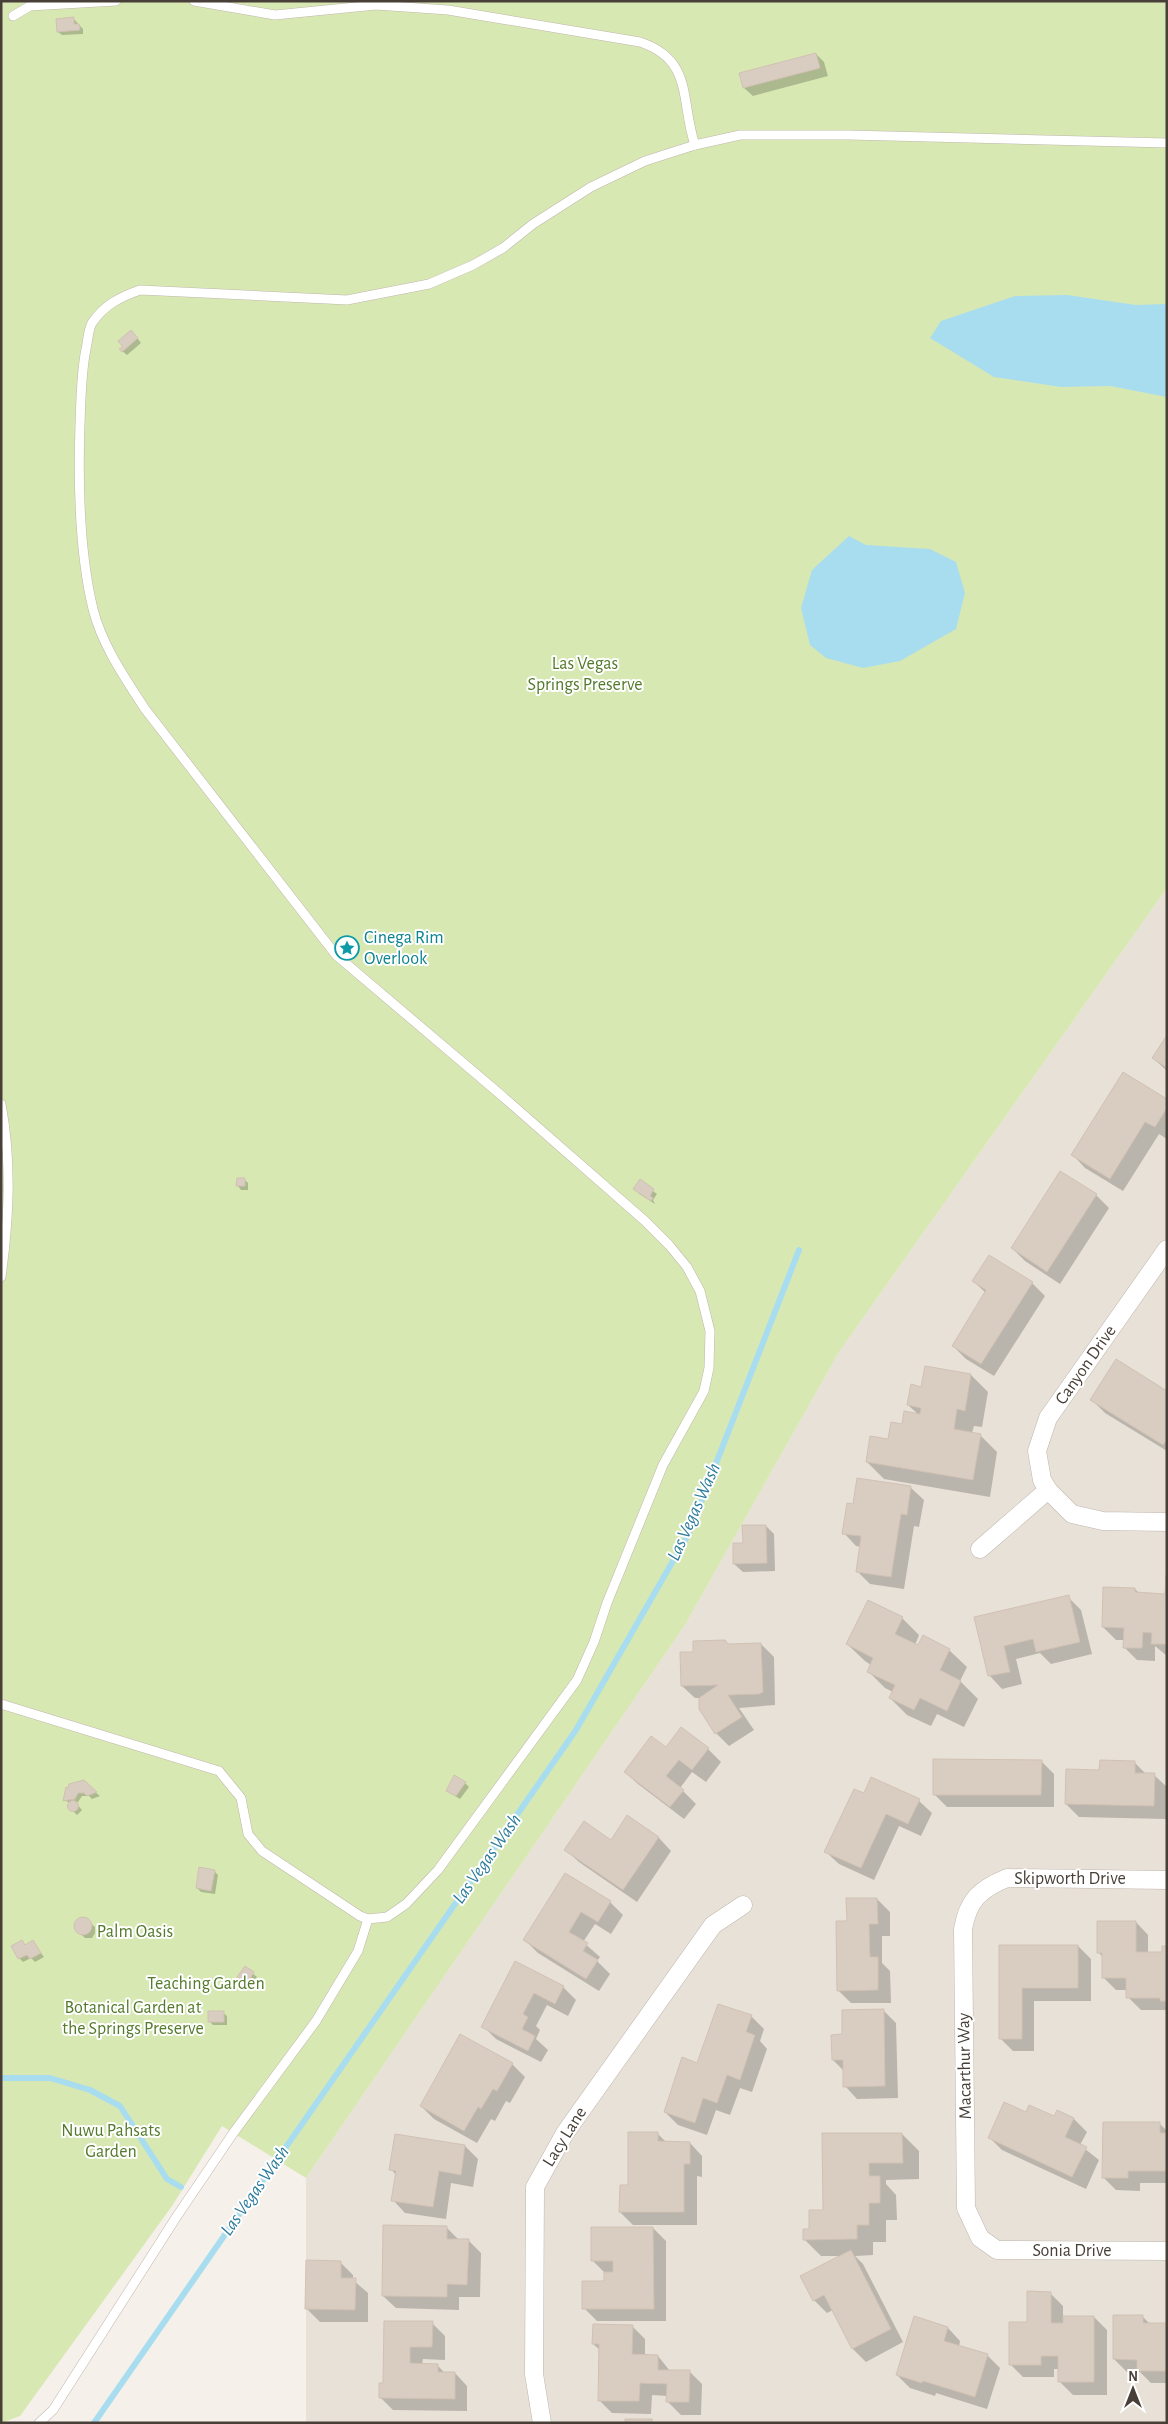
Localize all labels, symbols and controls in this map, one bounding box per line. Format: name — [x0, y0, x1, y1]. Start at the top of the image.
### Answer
park label: Las Vegas Springs Preserve — [527, 655, 643, 694]
place label: Cinega Rim Overlook — [364, 929, 444, 968]
place icon: Cinega Rim Overlook — [334, 935, 360, 961]
street label: Canyon Drive — [1052, 1322, 1120, 1408]
water label: Las Vegas Wash — [664, 1460, 724, 1564]
water label: Las Vegas Wash — [449, 1811, 525, 1907]
street label: Skipworth Drive — [1014, 1870, 1126, 1888]
park label: Palm Oasis — [97, 1923, 173, 1941]
park label: Teaching Garden — [147, 1975, 265, 1993]
park label: Botanical Garden at the Springs Preserve — [62, 1999, 204, 2038]
street label: Macarthur Way — [955, 2012, 975, 2120]
street label: Lacy Lane — [540, 2104, 590, 2170]
park label: Nuwu Pahsats Garden — [61, 2122, 161, 2161]
water label: Las Vegas Wash — [217, 2143, 293, 2239]
street label: Sonia Drive — [1032, 2242, 1112, 2260]
north arrow — [1108, 2364, 1158, 2414]
text: N — [1128, 2370, 1138, 2384]

